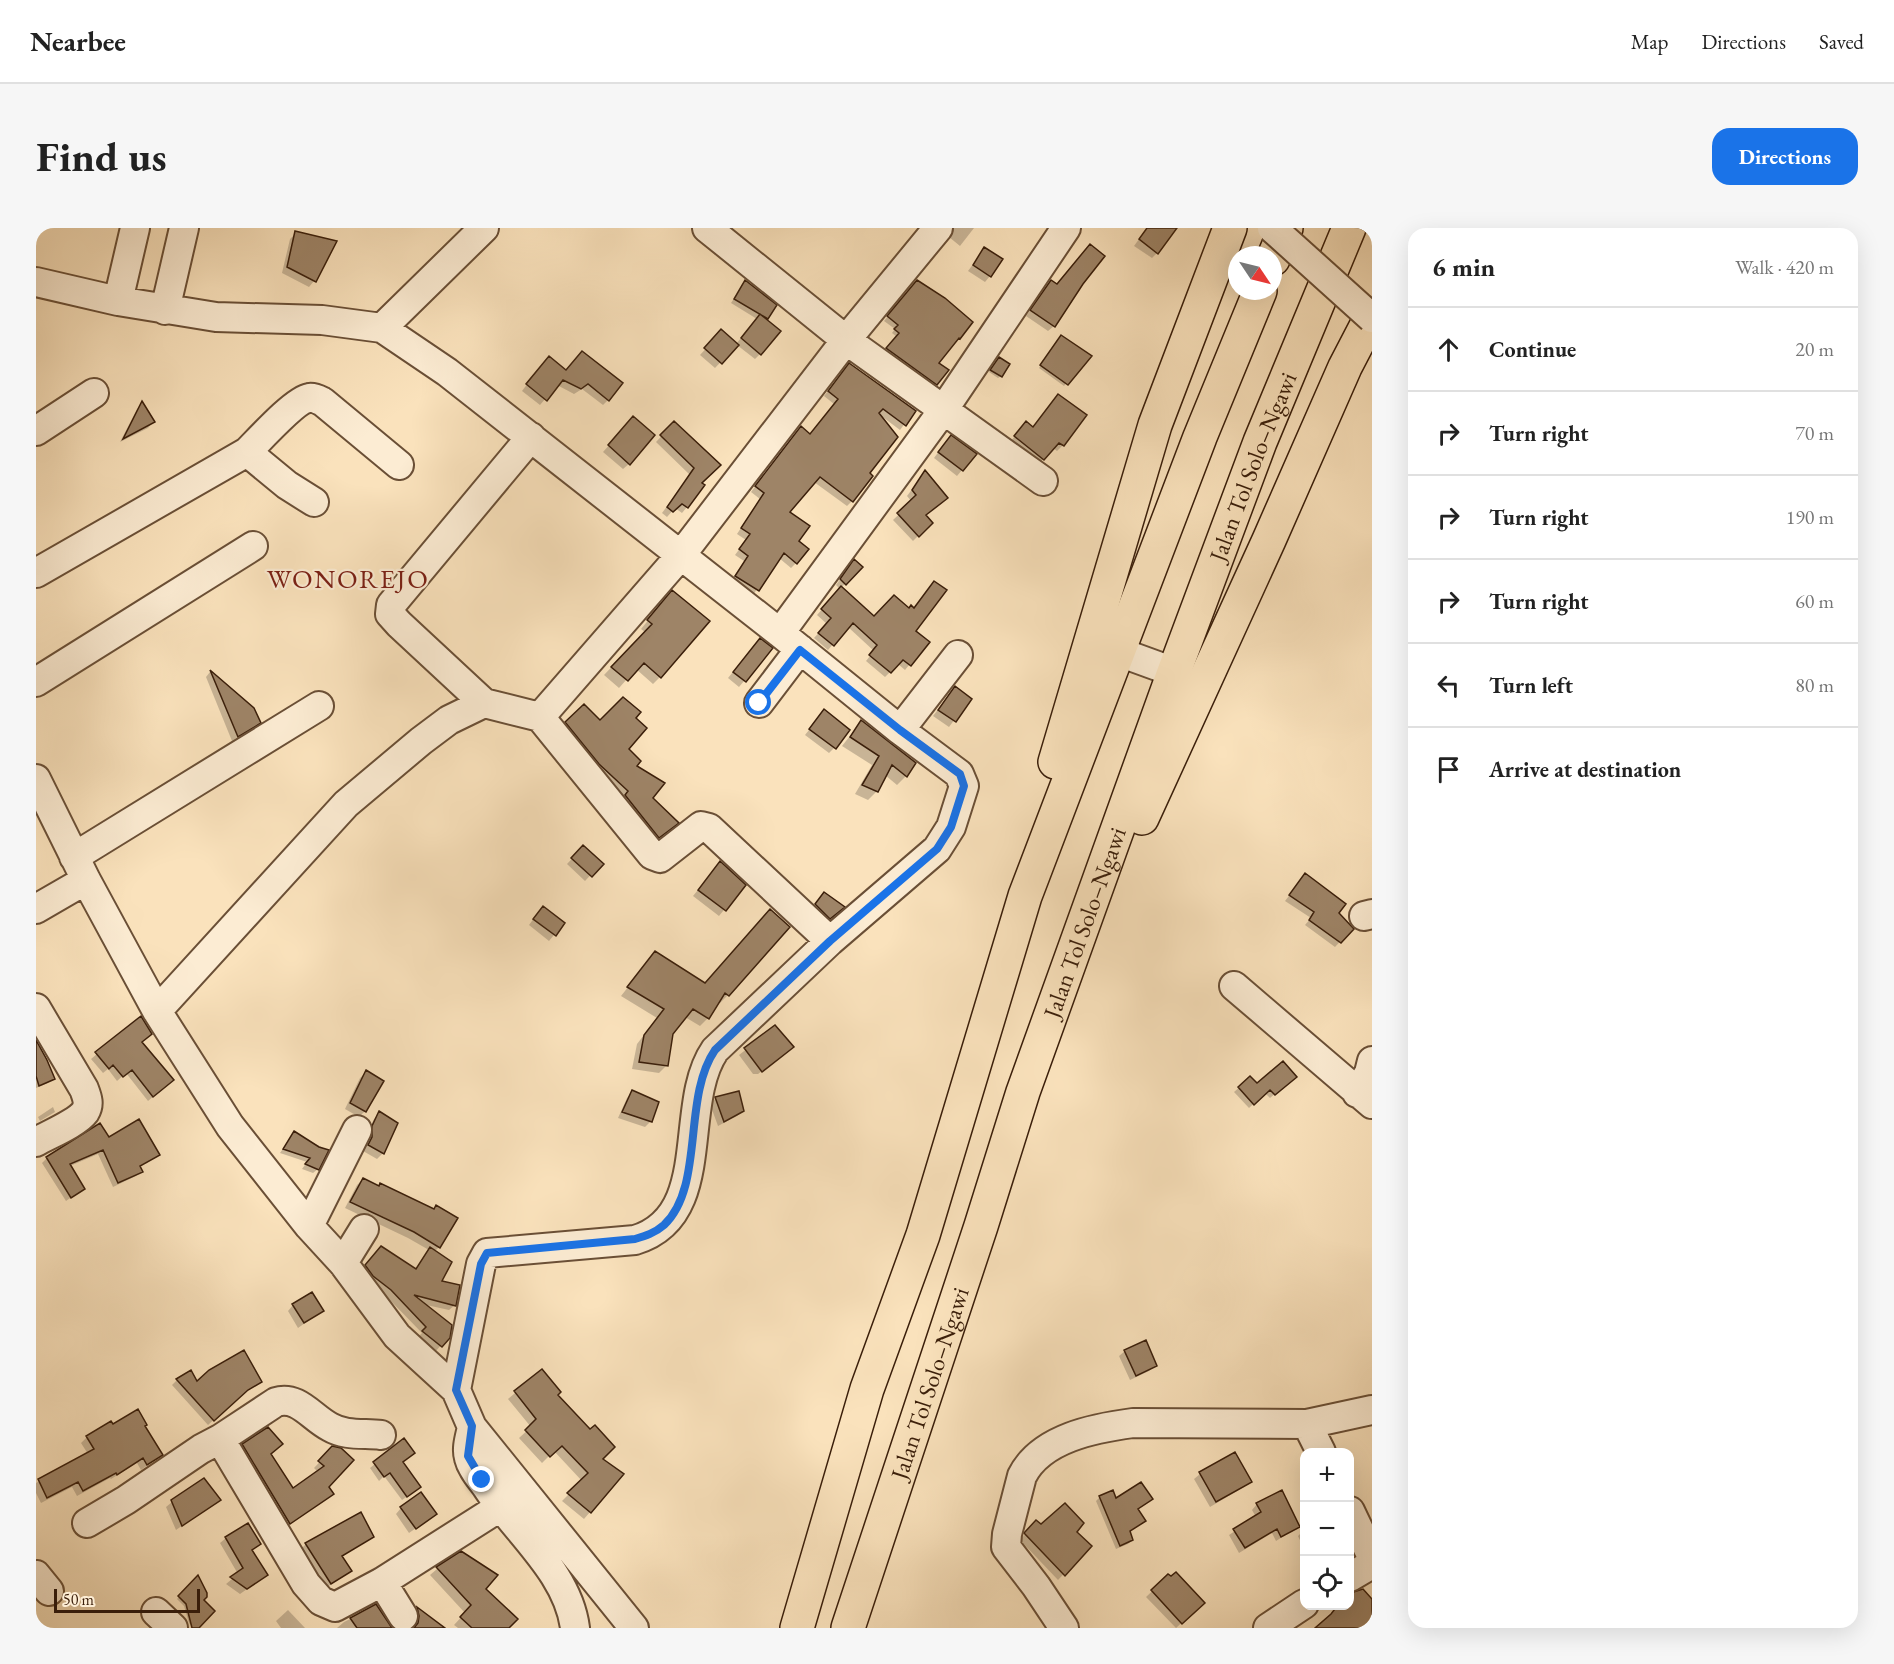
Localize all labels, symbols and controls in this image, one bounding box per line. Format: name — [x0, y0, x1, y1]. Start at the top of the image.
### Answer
text: Nearbee — [30, 23, 126, 59]
text: Map — [1631, 28, 1668, 55]
text: Directions — [1701, 28, 1786, 55]
text: Saved — [1819, 28, 1864, 55]
button: Directions — [1712, 128, 1858, 185]
text: Find us — [36, 129, 167, 184]
north arrow — [1228, 246, 1282, 300]
text: 6 min — [1432, 250, 1495, 284]
text: Walk · 420 m — [1735, 254, 1834, 280]
icon: ahead — [1432, 333, 1465, 366]
text: Continue — [1489, 335, 1576, 364]
text: 20 m — [1795, 336, 1834, 362]
street label: Jalan Tol Solo–Ngawi — [1201, 367, 1303, 567]
icon: right — [1432, 417, 1465, 450]
text: Turn right — [1489, 419, 1588, 448]
text: 70 m — [1795, 420, 1834, 446]
icon: right — [1432, 501, 1465, 534]
text: Turn right — [1489, 503, 1588, 532]
text: 190 m — [1786, 504, 1834, 530]
district label: WONOREJO — [267, 561, 429, 596]
icon: right — [1432, 585, 1465, 618]
text: Turn right — [1489, 587, 1588, 616]
text: 60 m — [1795, 588, 1834, 614]
icon: left — [1432, 669, 1465, 702]
text: Turn left — [1489, 671, 1573, 700]
text: 80 m — [1795, 672, 1834, 698]
route start — [745, 689, 771, 715]
icon: arrive — [1432, 753, 1465, 786]
text: Arrive at destination — [1489, 755, 1681, 784]
street label: Jalan Tol Solo–Ngawi — [1035, 823, 1133, 1024]
street label: Jalan Tol Solo–Ngawi — [882, 1283, 975, 1485]
map controls — [1300, 1448, 1354, 1610]
button: + — [1300, 1448, 1354, 1502]
route end — [468, 1466, 494, 1492]
button: − — [1300, 1502, 1354, 1556]
button: locate — [1300, 1556, 1354, 1610]
scale bar — [54, 1586, 200, 1614]
text: 50 m — [63, 1589, 94, 1610]

